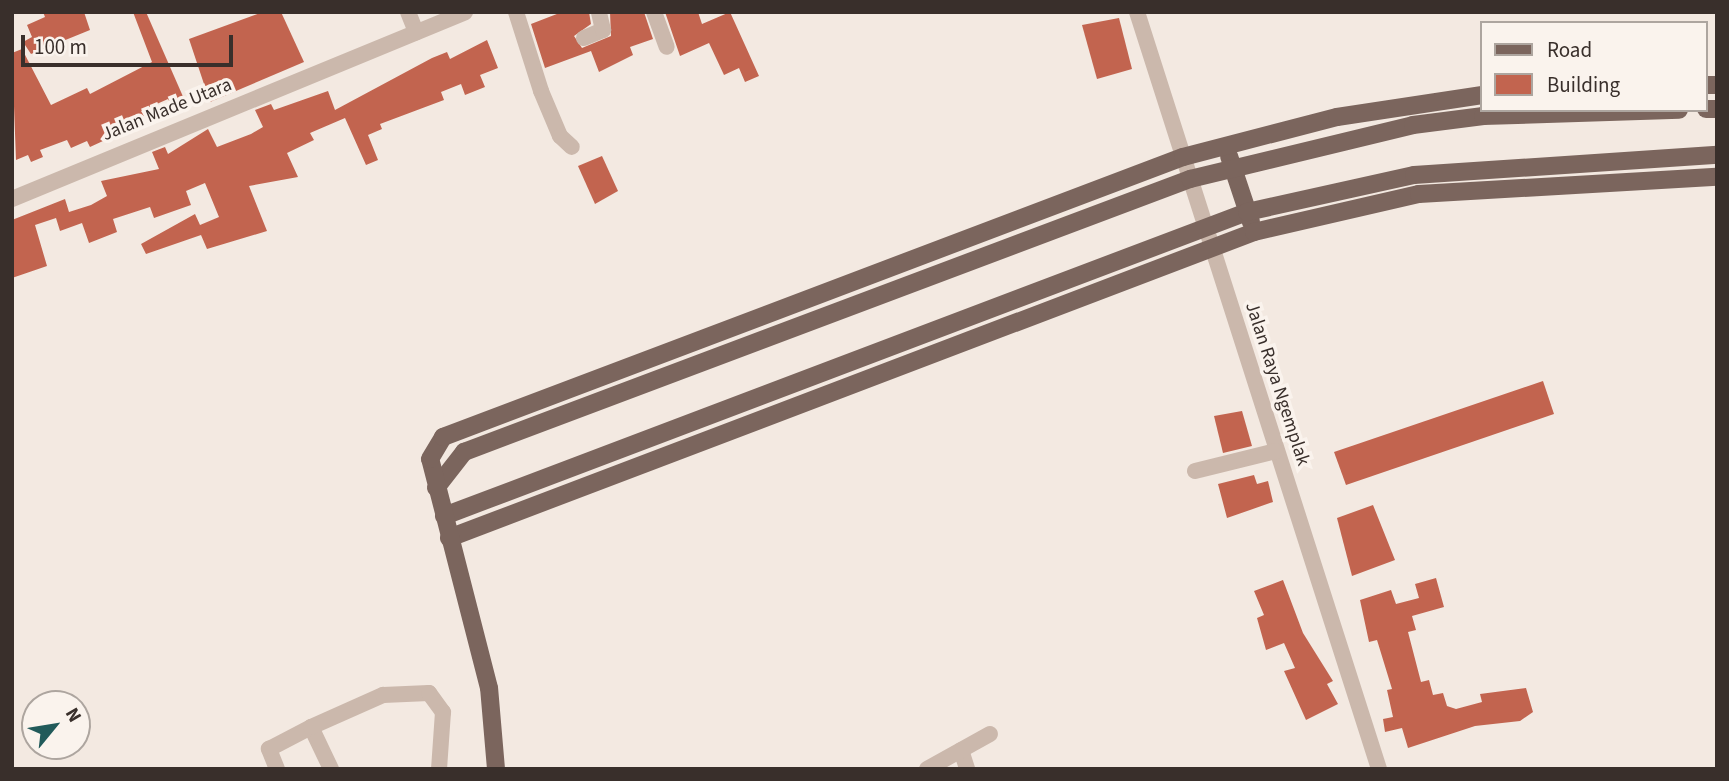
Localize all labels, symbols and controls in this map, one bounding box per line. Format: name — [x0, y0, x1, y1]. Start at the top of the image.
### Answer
scale bar — [24, 21, 236, 65]
legend — [1480, 21, 1708, 112]
text: 100 m — [34, 32, 87, 62]
text: Road — [1547, 35, 1592, 65]
text: Building — [1547, 70, 1620, 100]
street label: Jalan Made Utara — [99, 74, 235, 146]
street label: Jalan Raya Ngemplak — [1240, 299, 1314, 469]
north arrow — [21, 690, 91, 760]
text: N — [58, 703, 88, 727]

